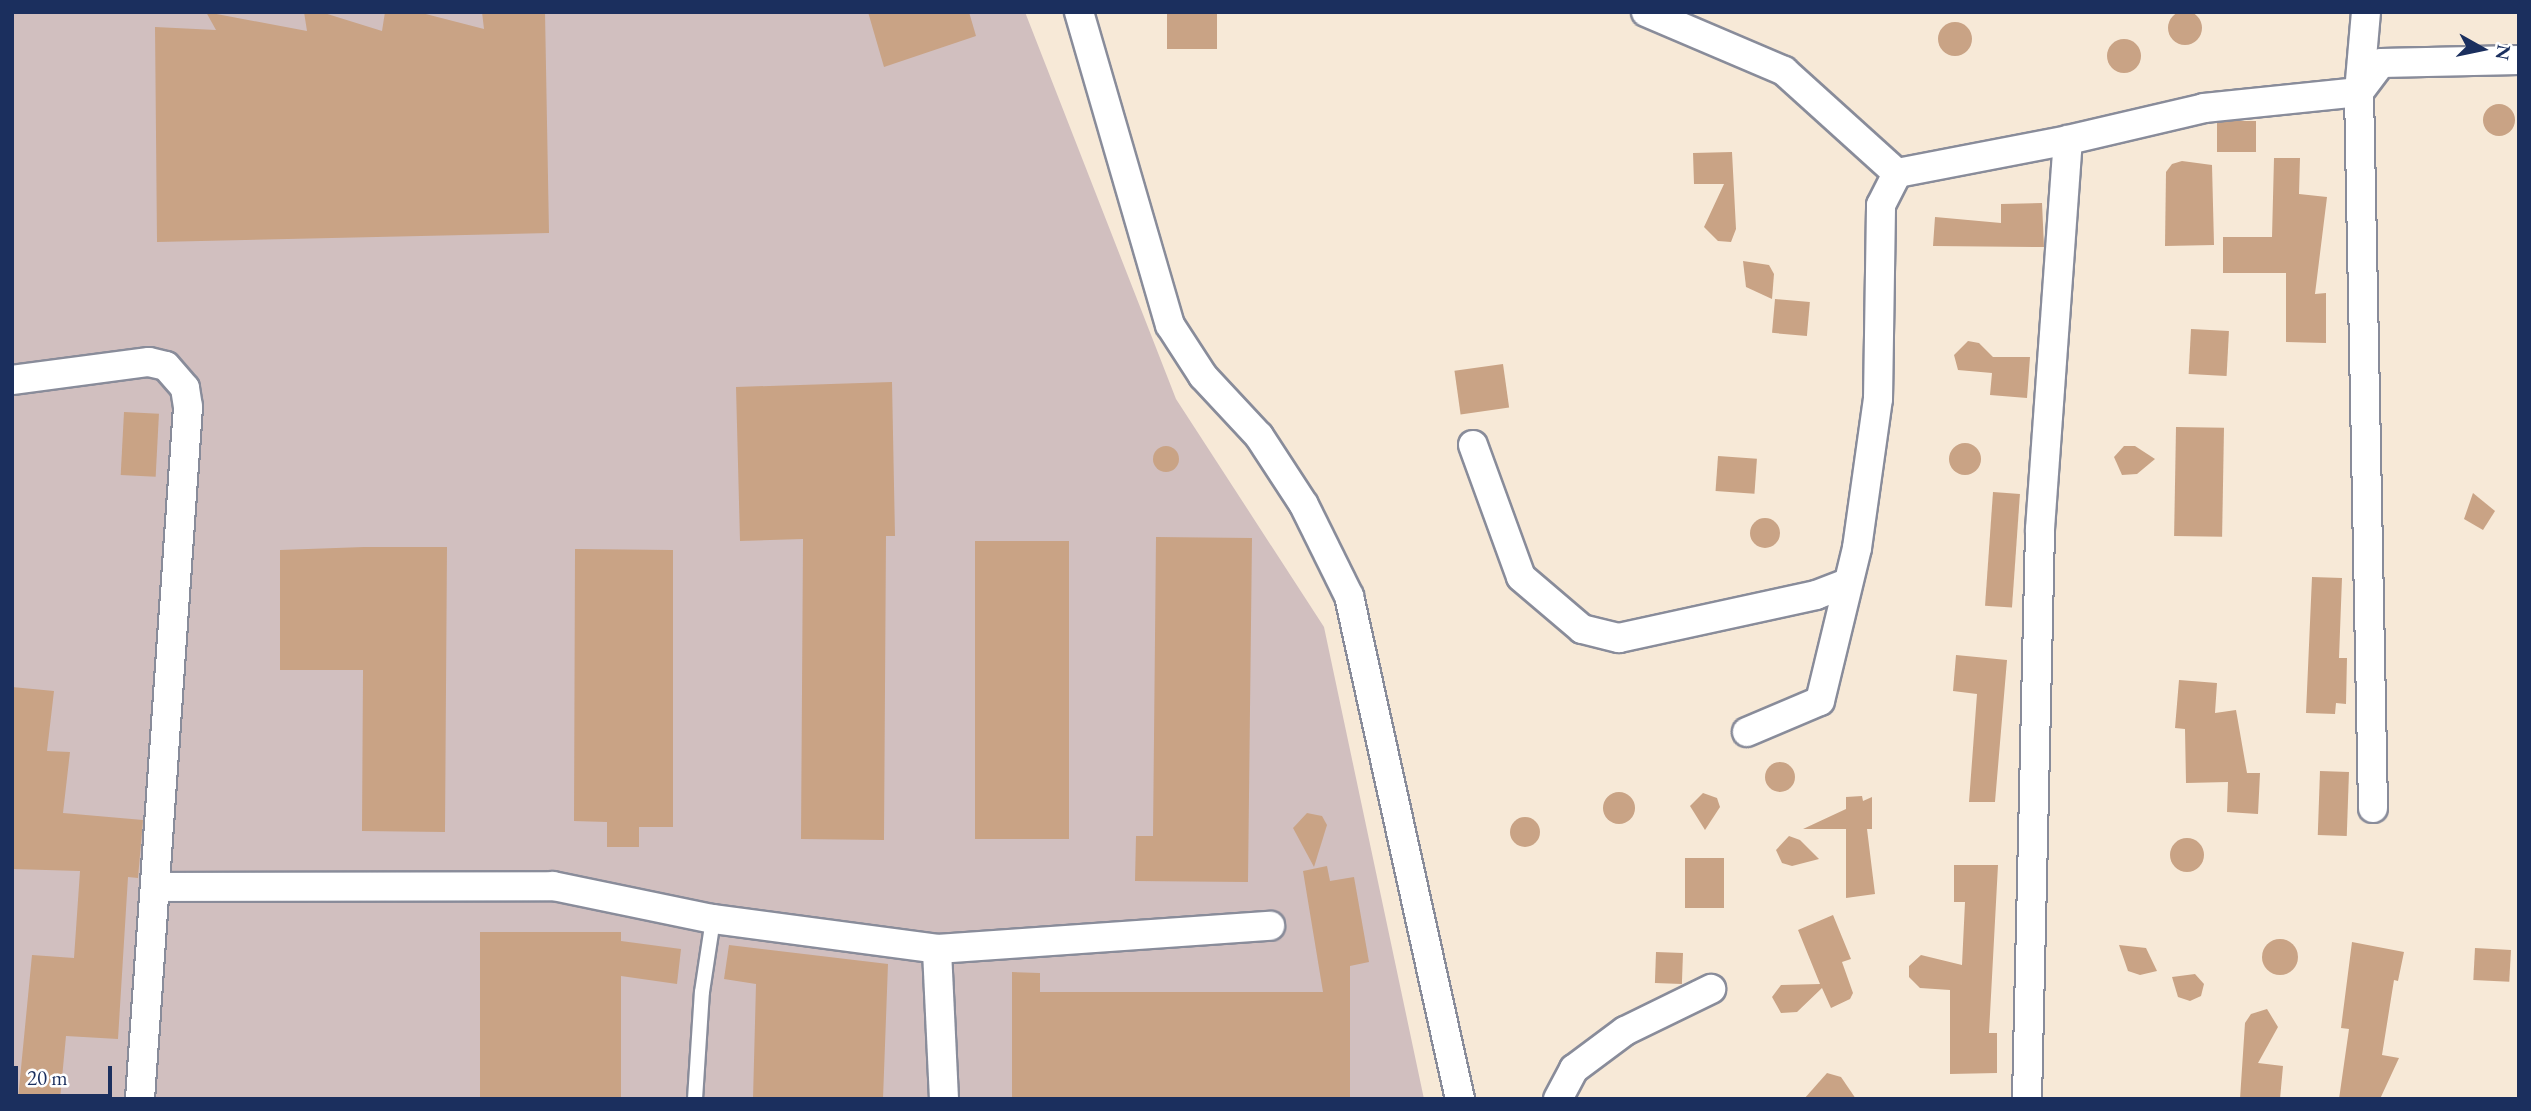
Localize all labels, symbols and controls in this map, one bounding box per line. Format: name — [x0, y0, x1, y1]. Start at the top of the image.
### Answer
north arrow — [2447, 14, 2517, 84]
text: N — [2490, 43, 2517, 62]
scale bar — [18, 1052, 116, 1096]
text: 20 m — [27, 1064, 68, 1091]

